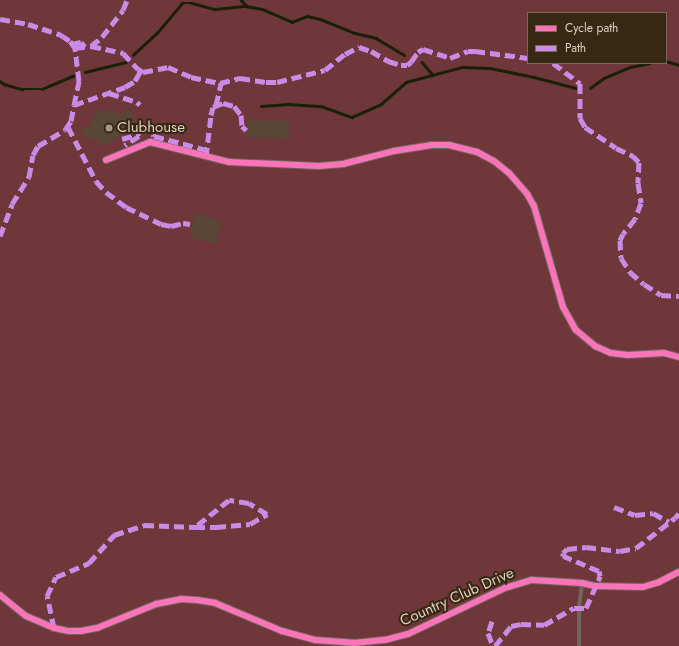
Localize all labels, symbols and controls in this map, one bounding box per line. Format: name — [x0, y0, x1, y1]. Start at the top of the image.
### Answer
legend — [527, 12, 667, 64]
text: Cycle path — [565, 19, 618, 37]
text: Path — [565, 39, 586, 57]
place label: Clubhouse — [117, 119, 185, 137]
marker: Clubhouse — [104, 123, 114, 133]
street label: Country Club Drive — [397, 564, 517, 630]

